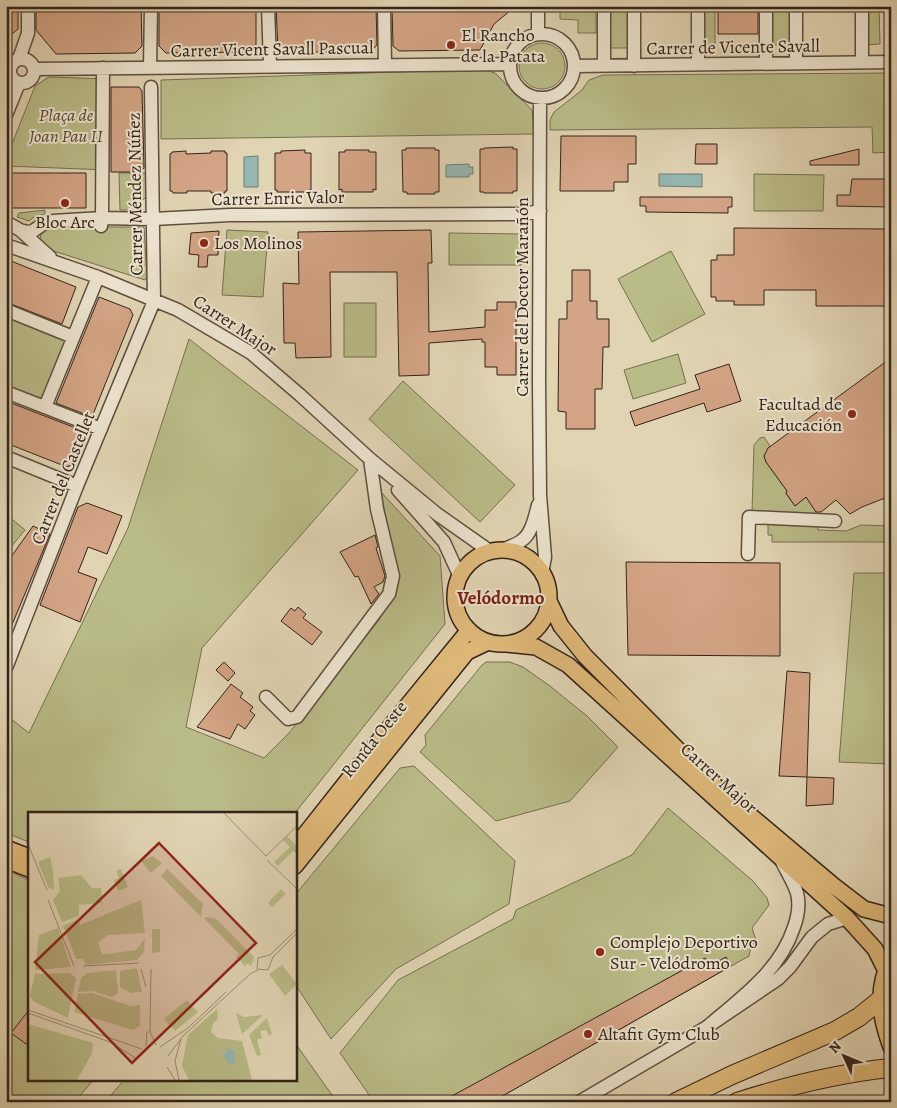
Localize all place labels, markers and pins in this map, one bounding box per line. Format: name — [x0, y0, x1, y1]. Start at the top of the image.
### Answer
place label: El Rancho de la Patata — [461, 23, 546, 68]
marker: El Rancho de la Patata — [445, 39, 457, 51]
marker: Bloc Arc — [59, 197, 71, 209]
place label: Bloc Arc — [35, 210, 95, 234]
place label: Los Molinos — [214, 231, 302, 255]
marker: Los Molinos — [198, 237, 210, 249]
place label: Facultad de Educación — [758, 392, 842, 437]
marker: Facultad de Educación — [846, 408, 858, 420]
place label: Complejo Deportivo Sur - Velódromo — [610, 930, 758, 975]
marker: Complejo Deportivo Sur - Velódromo — [594, 946, 606, 958]
place label: Altafit Gym Club — [597, 1022, 720, 1046]
marker: Altafit Gym Club — [582, 1028, 594, 1040]

